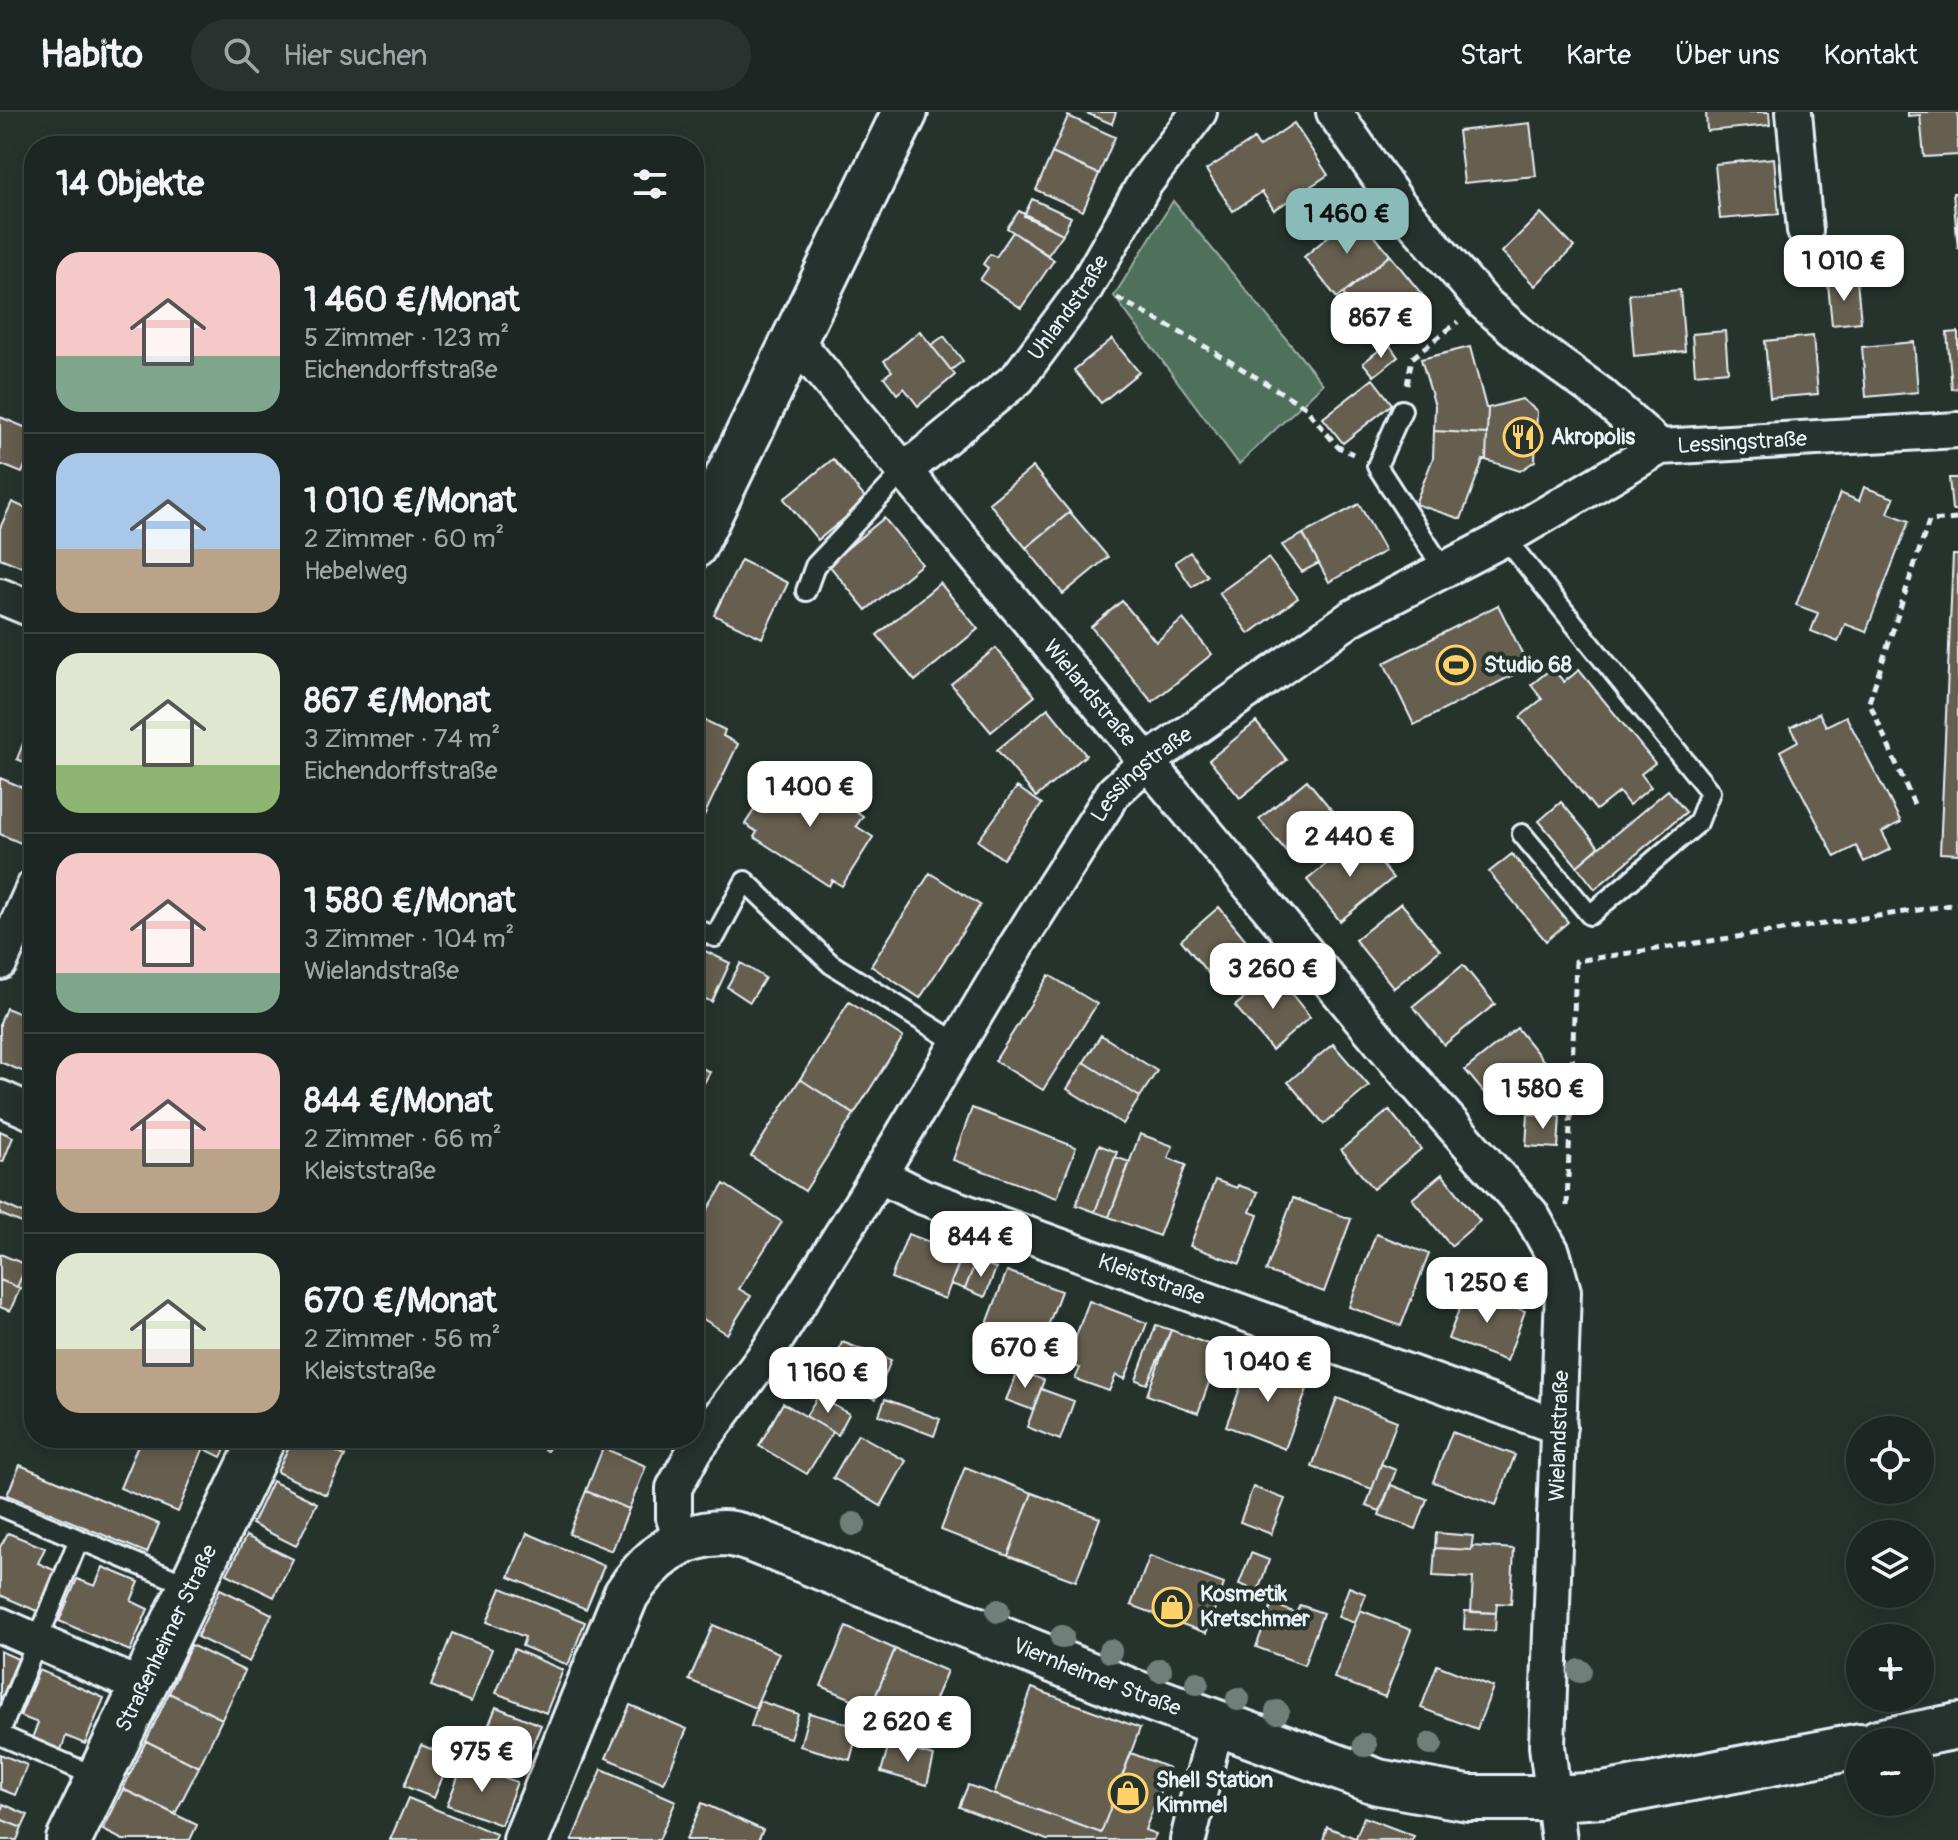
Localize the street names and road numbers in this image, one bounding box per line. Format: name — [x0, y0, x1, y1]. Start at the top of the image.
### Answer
street label: Uhlandstraße — [1022, 250, 1115, 366]
street label: Lessingstraße — [1676, 425, 1808, 460]
street label: Wielandstraße — [1037, 634, 1143, 753]
street label: Lessingstraße — [1084, 720, 1198, 827]
street label: Kleiststraße — [1094, 1247, 1209, 1312]
street label: Wielandstraße — [1543, 1370, 1575, 1502]
street label: Straßenheimer Straße — [109, 1540, 224, 1737]
street label: Viernheimer Straße — [1009, 1631, 1185, 1723]

